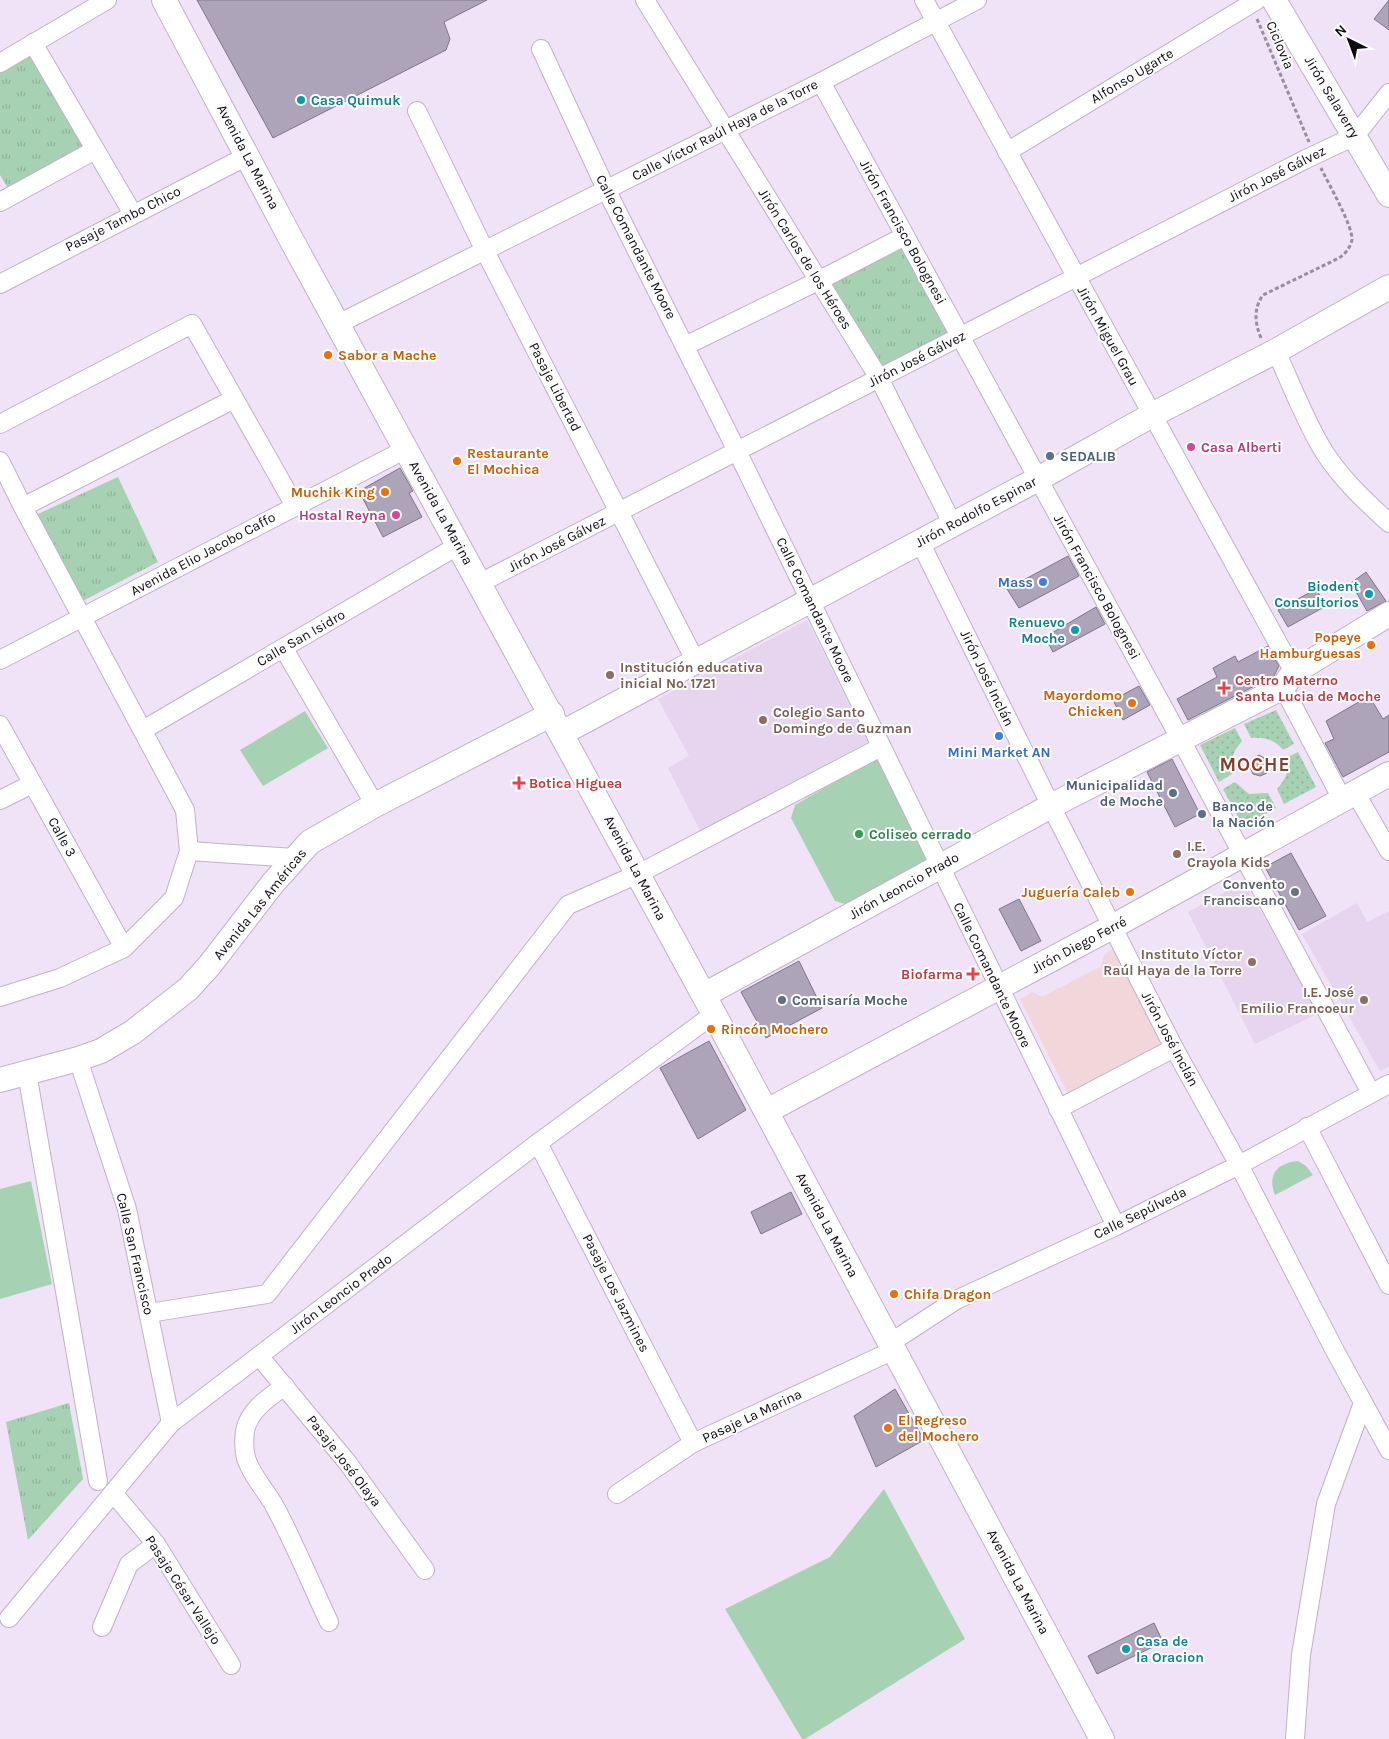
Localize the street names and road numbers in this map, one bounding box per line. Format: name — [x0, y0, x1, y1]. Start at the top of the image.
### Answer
street label: Ciclovia — [1262, 18, 1298, 72]
street label: Alfonso Ugarte — [1088, 45, 1176, 107]
street label: Jirón Salaverry — [1301, 53, 1363, 142]
street label: Calle Víctor Raúl Haya de la Torre — [629, 76, 821, 184]
street label: Avenida La Marina — [213, 102, 283, 212]
street label: Jirón José Gálvez — [1225, 142, 1329, 206]
street label: Jirón Francisco Bolognesi — [856, 157, 950, 307]
street label: Calle Comandante Moore — [592, 172, 680, 322]
street label: Pasaje Tambo Chico — [62, 183, 184, 255]
street label: Jirón Carlos de los Héroes — [755, 185, 855, 333]
street label: Jirón Miguel Grau — [1074, 283, 1142, 389]
street label: Jirón José Gálvez — [865, 327, 969, 391]
street label: Pasaje Libertad — [525, 340, 585, 434]
street label: Avenida La Marina — [405, 458, 477, 568]
street label: Jirón Rodolfo Espinar — [912, 472, 1040, 551]
street label: Avenida Elio Jacobo Caffo — [128, 508, 278, 600]
street label: Jirón José Gálvez — [505, 512, 609, 576]
street label: Jirón Francisco Bolognesi — [1050, 512, 1144, 662]
street label: Calle Comandante Moore — [772, 534, 858, 686]
street label: Calle San Isidro — [254, 606, 348, 670]
street label: Jirón José Inclán — [956, 627, 1018, 729]
street label: Avenida La Marina — [600, 813, 670, 923]
street label: Calle 3 — [44, 814, 80, 860]
street label: Avenida Las Américas — [210, 845, 310, 963]
street label: Jirón Leoncio Prado — [846, 849, 962, 923]
street label: Calle Comandante Moore — [949, 899, 1035, 1051]
street label: Jirón Diego Ferré — [1029, 913, 1129, 977]
street label: Jirón José Inclán — [1138, 989, 1202, 1089]
street label: Avenida La Marina — [792, 1170, 862, 1280]
street label: Calle Sepúlveda — [1091, 1183, 1189, 1243]
street label: Calle San Francisco — [113, 1191, 157, 1317]
street label: Pasaje Los Jazmines — [579, 1231, 653, 1355]
street label: Jirón Leoncio Prado — [287, 1250, 395, 1338]
street label: Pasaje La Marina — [699, 1385, 805, 1447]
street label: Pasaje José Olaya — [303, 1412, 385, 1510]
street label: Avenida La Marina — [983, 1527, 1053, 1637]
street label: Pasaje César Vallejo — [141, 1532, 225, 1648]

